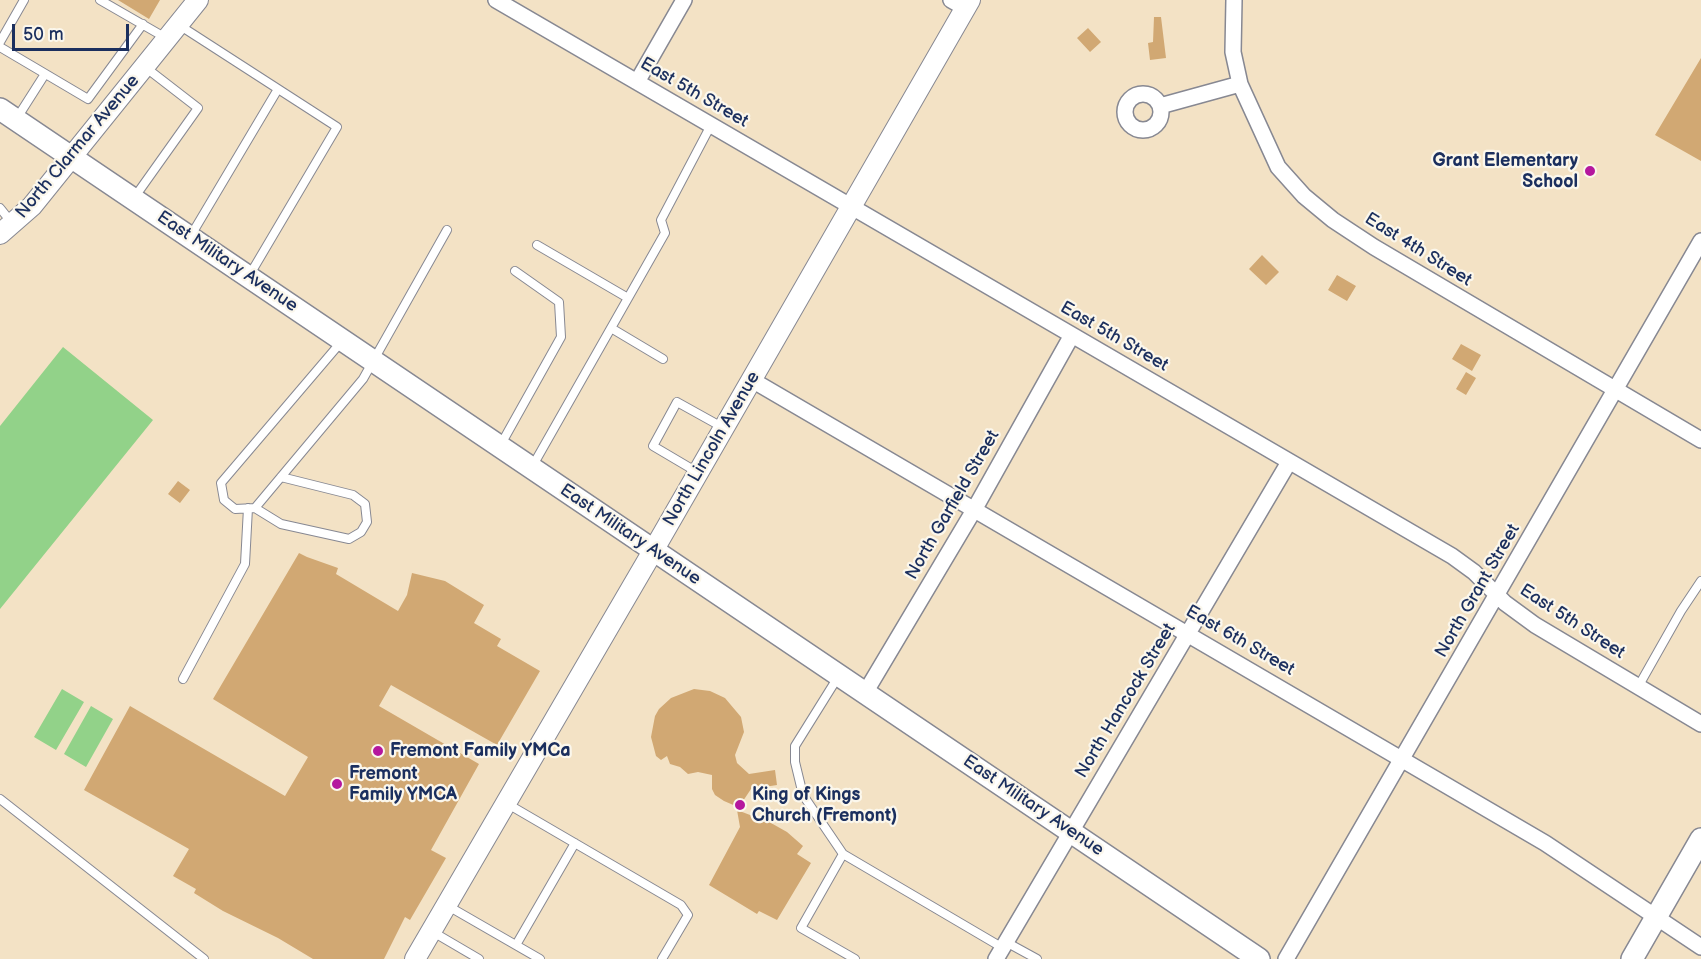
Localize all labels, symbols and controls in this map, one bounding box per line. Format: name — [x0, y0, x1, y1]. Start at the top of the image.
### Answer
scale bar — [15, 12, 132, 50]
text: 50 m — [23, 24, 64, 45]
street label: East 5th Street — [636, 53, 752, 133]
street label: North Clarmar Avenue — [12, 71, 144, 223]
place label: Grant Elementary School — [1433, 150, 1578, 192]
marker: Grant Elementary School — [1583, 164, 1597, 178]
street label: East Military Avenue — [152, 207, 302, 317]
street label: East 4th Street — [1361, 208, 1475, 292]
street label: East 5th Street — [1056, 297, 1172, 377]
street label: North Lincoln Avenue — [659, 368, 765, 530]
street label: North Garfield Street — [901, 426, 1005, 584]
street label: East Military Avenue — [555, 480, 705, 590]
street label: North Grant Street — [1431, 520, 1525, 662]
street label: East 5th Street — [1515, 580, 1629, 664]
street label: East 6th Street — [1182, 601, 1298, 681]
street label: North Hancock Street — [1071, 620, 1181, 782]
place label: Fremont Family YMCa — [390, 740, 571, 762]
marker: Fremont Family YMCa — [371, 744, 385, 758]
street label: East Military Avenue — [958, 751, 1108, 861]
place label: Fremont Family YMCA — [349, 763, 457, 806]
marker: Fremont Family YMCA — [330, 777, 344, 791]
place label: King of Kings Church (Fremont) — [752, 784, 897, 826]
marker: King of Kings Church (Fremont) — [733, 798, 747, 812]

